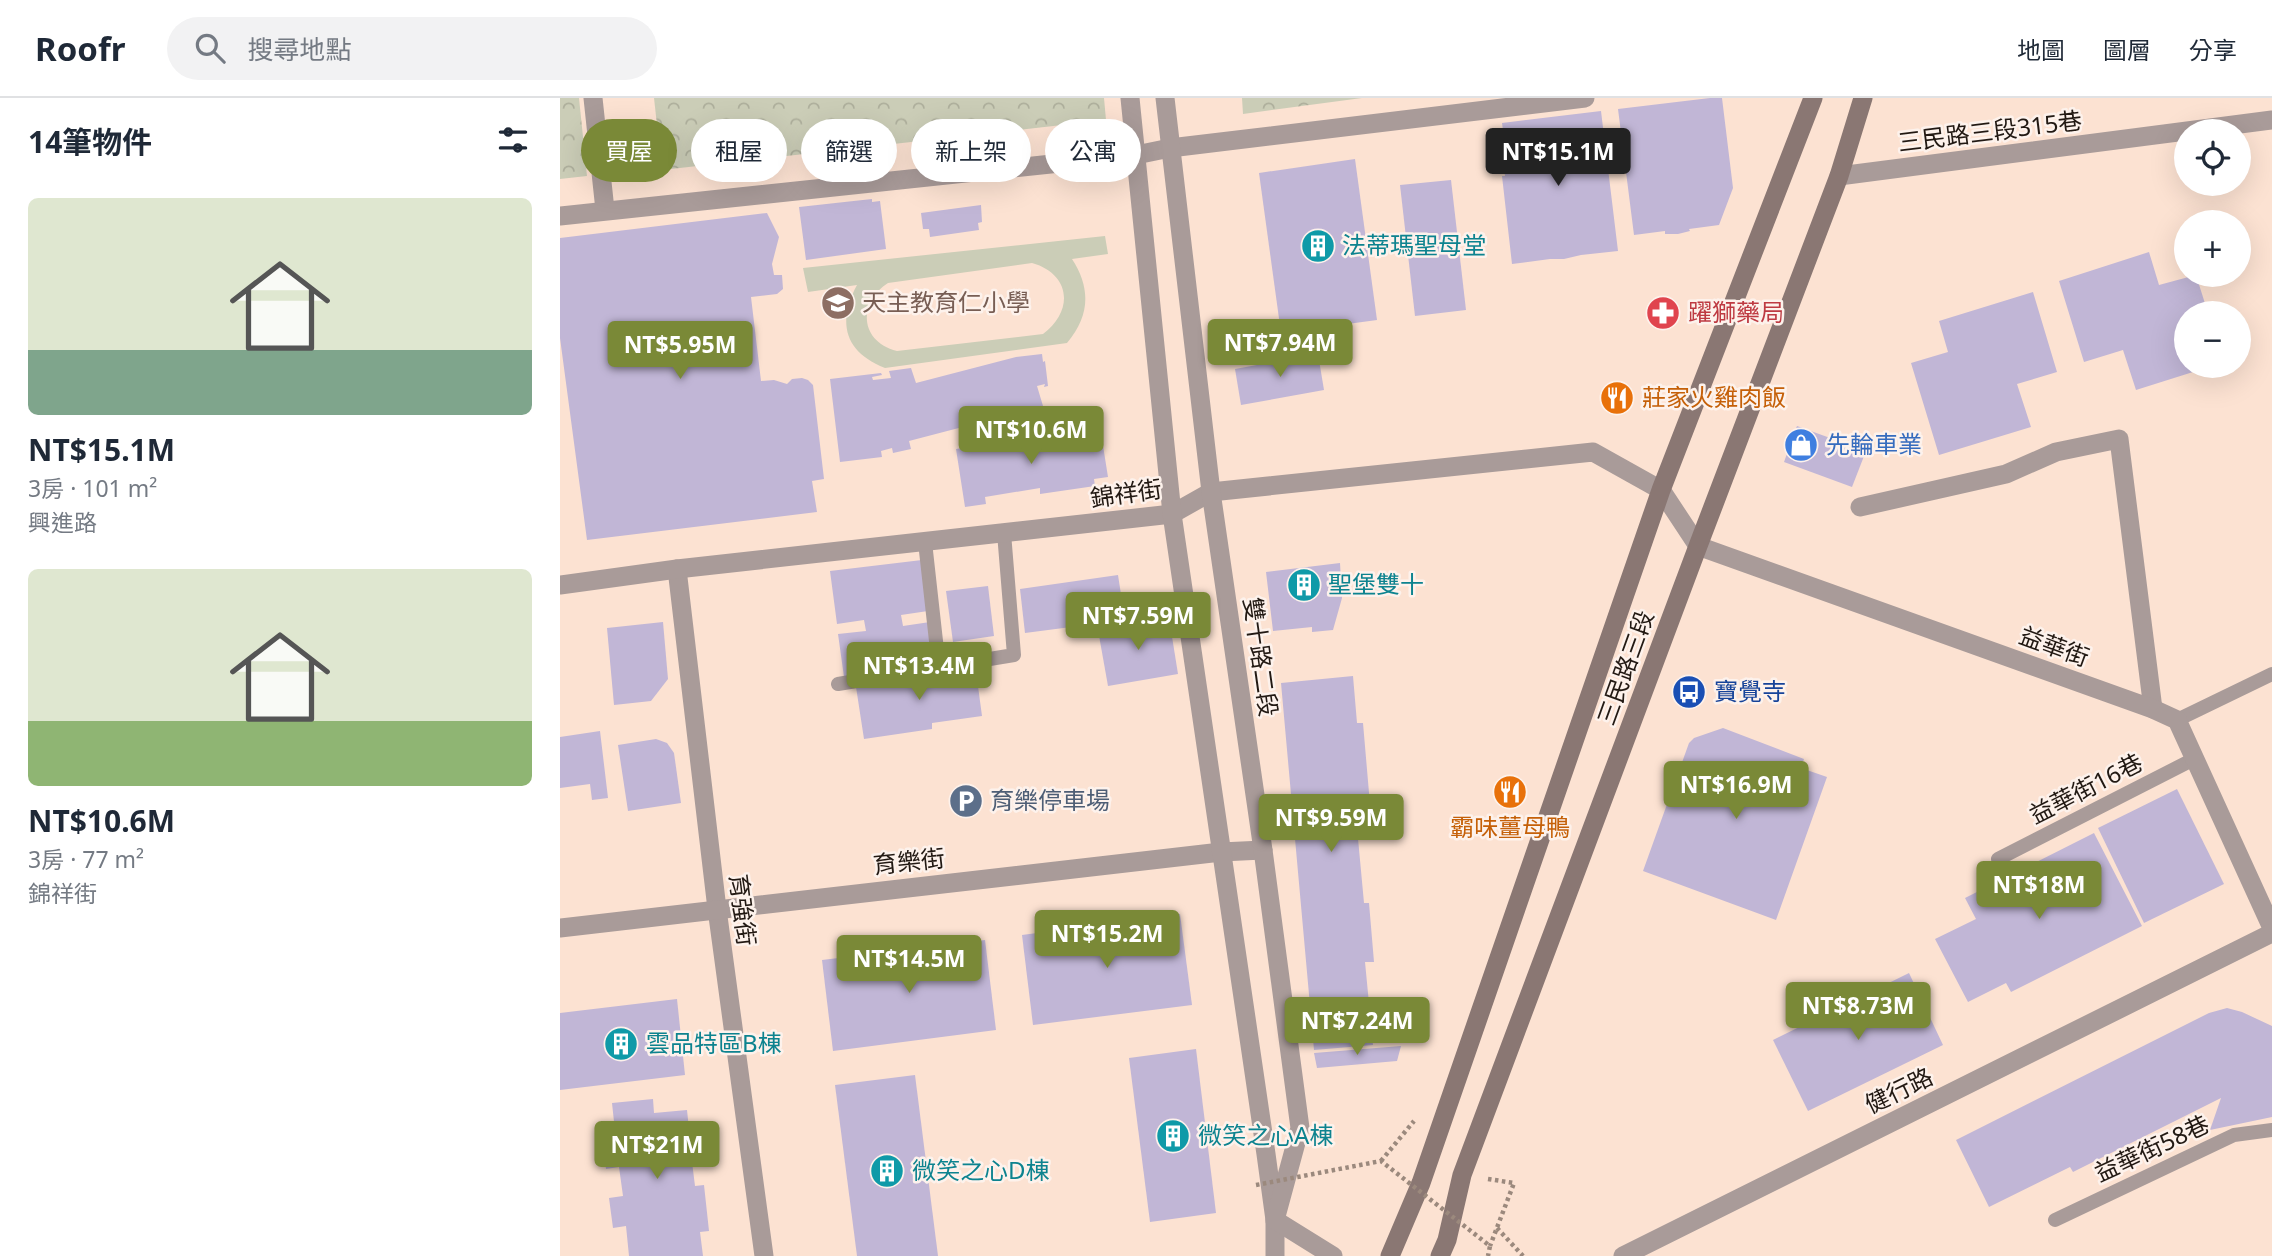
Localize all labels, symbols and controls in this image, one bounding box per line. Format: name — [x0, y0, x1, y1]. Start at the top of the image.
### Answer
search box — [167, 17, 657, 80]
text: Roofr — [35, 26, 125, 71]
icon: search — [191, 29, 229, 67]
text: 搜尋地點 — [247, 31, 351, 67]
text: 地圖 — [2017, 33, 2065, 66]
text: 圖層 — [2103, 33, 2151, 66]
text: 分享 — [2189, 33, 2237, 66]
street label: 三民路三段315巷 — [1896, 103, 2084, 158]
chip: 買屋 — [581, 119, 677, 182]
chip: 租屋 — [691, 119, 787, 182]
chip: 篩選 — [801, 119, 897, 182]
chip: 新上架 — [911, 119, 1031, 182]
chip: 公寓 — [1045, 119, 1141, 182]
map controls — [2174, 119, 2251, 378]
button: locate — [2174, 119, 2251, 196]
text: 14筆物件 — [28, 121, 152, 162]
icon: filters — [494, 121, 532, 159]
pin: NT$15.1M — [1486, 129, 1630, 188]
text: NT$15.1M — [1502, 135, 1614, 167]
button: + — [2174, 210, 2251, 287]
building icon: 法蒂瑪聖母堂 — [1299, 227, 1337, 265]
place label: 法蒂瑪聖母堂 — [1342, 228, 1486, 261]
icon: home — [217, 243, 343, 369]
school or university icon: 天主教育仁小學 — [819, 284, 857, 322]
place label: 天主教育仁小學 — [862, 285, 1030, 318]
pharmacy icon: 躍獅藥局 — [1644, 294, 1682, 332]
place label: 躍獅藥局 — [1688, 295, 1784, 328]
button: − — [2174, 301, 2251, 378]
pin: NT$7.94M — [1208, 320, 1352, 379]
pin: NT$5.95M — [608, 322, 752, 381]
text: NT$7.94M — [1224, 326, 1336, 358]
text: NT$5.95M — [624, 328, 736, 360]
restaurant icon: 莊家火雞肉飯 — [1598, 379, 1636, 417]
place label: 莊家火雞肉飯 — [1642, 380, 1786, 413]
pin: NT$10.6M — [959, 406, 1103, 466]
text: NT$10.6M — [975, 413, 1087, 445]
shop icon: 先輪車業 — [1782, 426, 1820, 464]
place label: 先輪車業 — [1826, 427, 1922, 460]
text: NT$15.1M — [28, 429, 175, 470]
street label: 錦祥街 — [1088, 471, 1164, 514]
text: 3房 · 101 m² — [28, 472, 157, 504]
text: 興進路 — [28, 506, 97, 538]
building icon: 聖堡雙十 — [1285, 566, 1323, 604]
place label: 聖堡雙十 — [1328, 567, 1424, 600]
pin: NT$7.59M — [1066, 592, 1210, 652]
street label: 雙十路二段 — [1237, 595, 1286, 719]
text: NT$7.59M — [1082, 599, 1194, 631]
street label: 三民路三段 — [1589, 605, 1661, 730]
icon: home — [217, 614, 343, 740]
street label: 益華街 — [2015, 618, 2094, 673]
pin: NT$13.4M — [847, 642, 991, 702]
text: NT$13.4M — [863, 649, 975, 681]
bus stop icon: 寶覺寺 — [1670, 673, 1708, 711]
place label: 寶覺寺 — [1714, 674, 1786, 707]
street label: 益華街16巷 — [2023, 745, 2148, 830]
pin: NT$16.9M — [1664, 762, 1808, 821]
text: NT$16.9M — [1680, 768, 1792, 800]
restaurant icon: 霸味薑母鴨 — [1491, 773, 1529, 811]
parking icon: 育樂停車場 — [947, 782, 985, 820]
place label: 育樂停車場 — [990, 783, 1110, 816]
pin: NT$9.59M — [1259, 794, 1403, 854]
text: NT$10.6M — [28, 800, 175, 841]
text: NT$9.59M — [1275, 801, 1387, 833]
place label: 霸味薑母鴨 — [1450, 810, 1570, 843]
street label: 育樂街 — [871, 840, 946, 881]
text: 3房 · 77 m² — [28, 843, 144, 875]
pin: NT$18M — [1982, 862, 2096, 921]
text: NT$18M — [1992, 868, 2086, 900]
street label: 育強街 — [723, 872, 764, 948]
text: 錦祥街 — [28, 877, 97, 909]
pin: NT$15.2M — [1035, 910, 1179, 970]
text: NT$15.2M — [1051, 917, 1163, 949]
pin: NT$14.5M — [837, 936, 981, 995]
text: NT$14.5M — [853, 942, 965, 974]
pin: NT$8.73M — [1786, 982, 1930, 1042]
text: NT$8.73M — [1802, 989, 1914, 1021]
pin: NT$7.24M — [1285, 998, 1429, 1057]
text: NT$7.24M — [1301, 1004, 1413, 1036]
building icon: 雲品特區B棟 — [602, 1025, 640, 1063]
place label: 雲品特區B棟 — [646, 1026, 782, 1059]
street label: 健行路 — [1859, 1059, 1938, 1120]
street label: 益華街58巷 — [2088, 1107, 2214, 1189]
building icon: 微笑之心A棟 — [1154, 1117, 1192, 1155]
place label: 微笑之心A棟 — [1198, 1118, 1333, 1151]
pin: NT$21M — [600, 1122, 714, 1181]
text: NT$21M — [610, 1128, 704, 1160]
building icon: 微笑之心D棟 — [868, 1152, 906, 1190]
place label: 微笑之心D棟 — [912, 1153, 1050, 1186]

